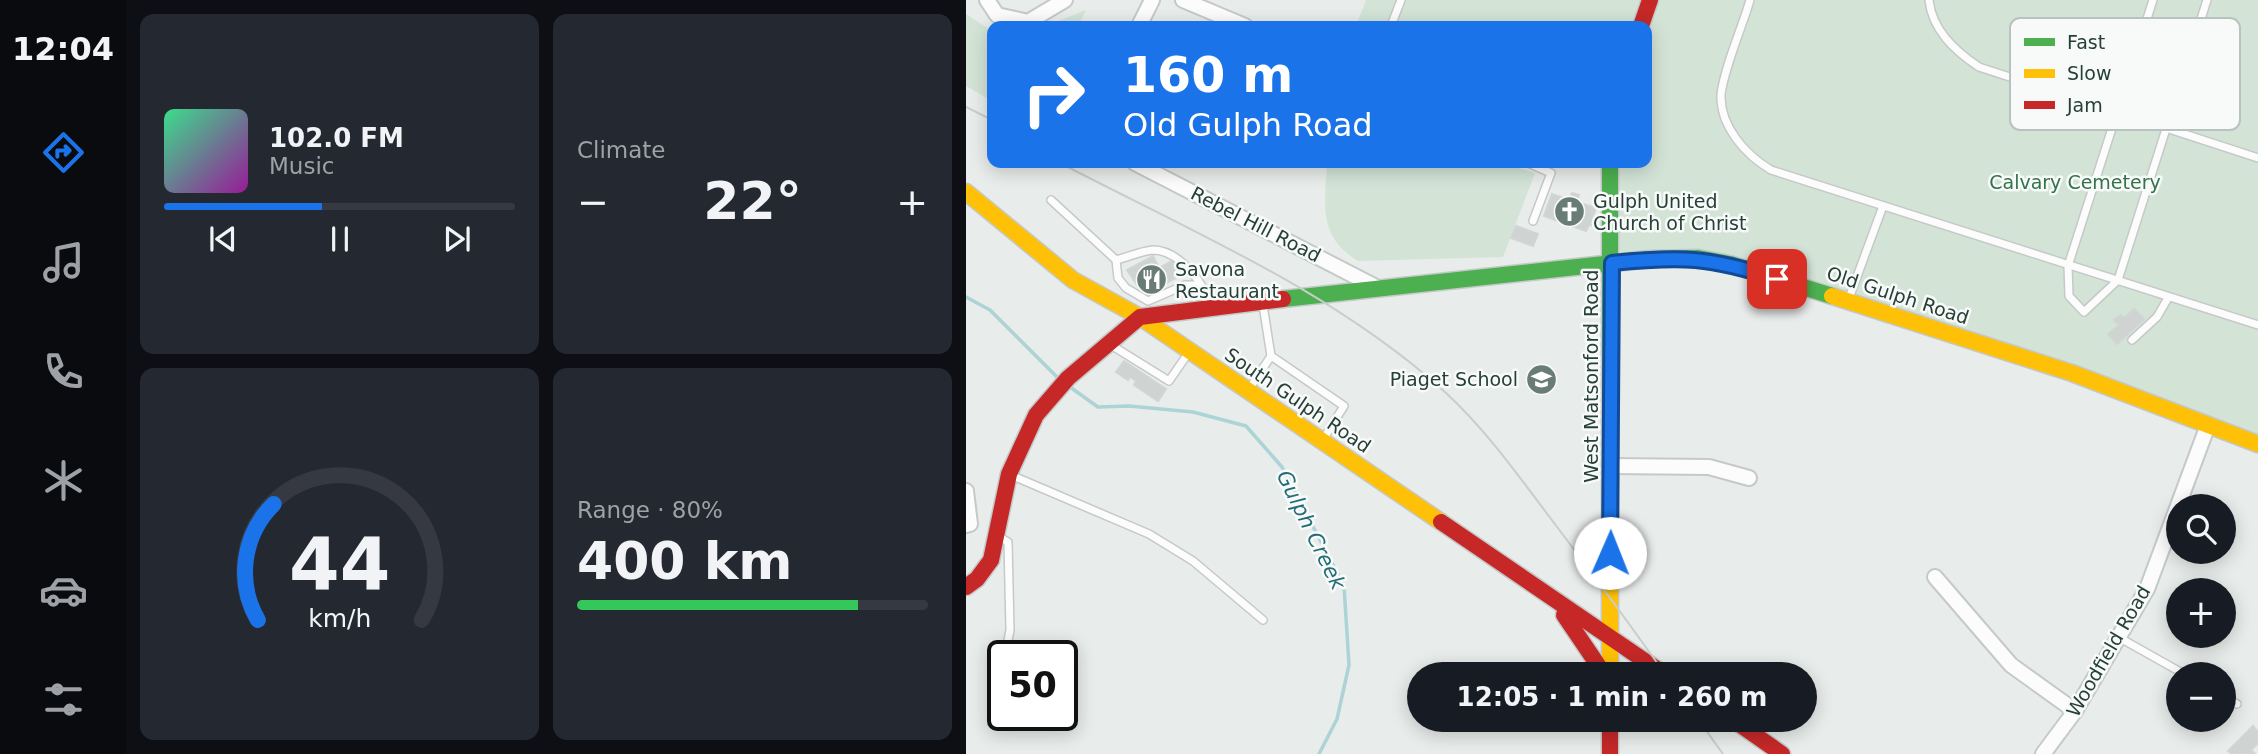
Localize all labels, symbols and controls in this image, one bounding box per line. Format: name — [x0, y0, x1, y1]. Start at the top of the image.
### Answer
legend — [2010, 18, 2240, 130]
text: 12:04 — [12, 30, 114, 68]
text: Fast — [2067, 31, 2105, 53]
text: 160 m — [1123, 47, 1293, 104]
icon: right — [1008, 49, 1099, 140]
text: Slow — [2067, 62, 2112, 84]
text: Jam — [2066, 94, 2103, 116]
text: Old Gulph Road — [1123, 106, 1373, 144]
text: 102.0 FM — [269, 123, 404, 153]
icon: directions — [39, 128, 88, 177]
text: Climate — [577, 137, 666, 163]
text: Music — [269, 153, 334, 179]
text: 22° — [703, 171, 802, 231]
park label: Calvary Cemetery — [1989, 171, 2161, 193]
text: − — [577, 180, 609, 224]
text: + — [896, 180, 928, 224]
street label: Rebel Hill Road — [1187, 182, 1325, 266]
place label: Gulph United Church of Christ — [1593, 190, 1746, 234]
church icon: Gulph United Church of Christ — [1553, 195, 1587, 229]
icon: previous — [204, 220, 242, 258]
icon: pause — [321, 220, 359, 258]
icon: next — [438, 220, 476, 258]
icon: music — [39, 238, 88, 287]
pin — [1747, 249, 1807, 309]
place label: Savona Restaurant — [1175, 258, 1279, 302]
icon: arrive — [1758, 260, 1796, 298]
street label: Old Gulph Road — [1824, 262, 1972, 328]
restaurant icon: Savona Restaurant — [1135, 263, 1169, 297]
street label: West Matsonford Road — [1580, 269, 1602, 483]
street label: South Gulph Road — [1221, 343, 1375, 457]
icon: phone — [39, 347, 88, 396]
school or university icon: Piaget School — [1524, 362, 1558, 396]
place label: Piaget School — [1390, 368, 1518, 390]
icon: climate — [39, 456, 88, 505]
water label: Gulph Creek — [1272, 466, 1351, 594]
map controls — [2166, 494, 2236, 732]
button: search — [2166, 494, 2236, 564]
text: Range · 80% — [577, 497, 723, 523]
position arrow — [1573, 516, 1647, 590]
text: 44 — [289, 522, 390, 607]
text: 400 km — [577, 531, 792, 591]
icon: car — [39, 566, 88, 615]
button: + — [2166, 578, 2236, 648]
street label: Woodfield Road — [2062, 582, 2154, 720]
text: km/h — [308, 604, 371, 633]
speed limit sign: 50 — [987, 640, 1078, 731]
button: − — [2166, 662, 2236, 732]
icon: filters — [39, 675, 88, 724]
text: 12:05 · 1 min · 260 m — [1457, 682, 1767, 712]

